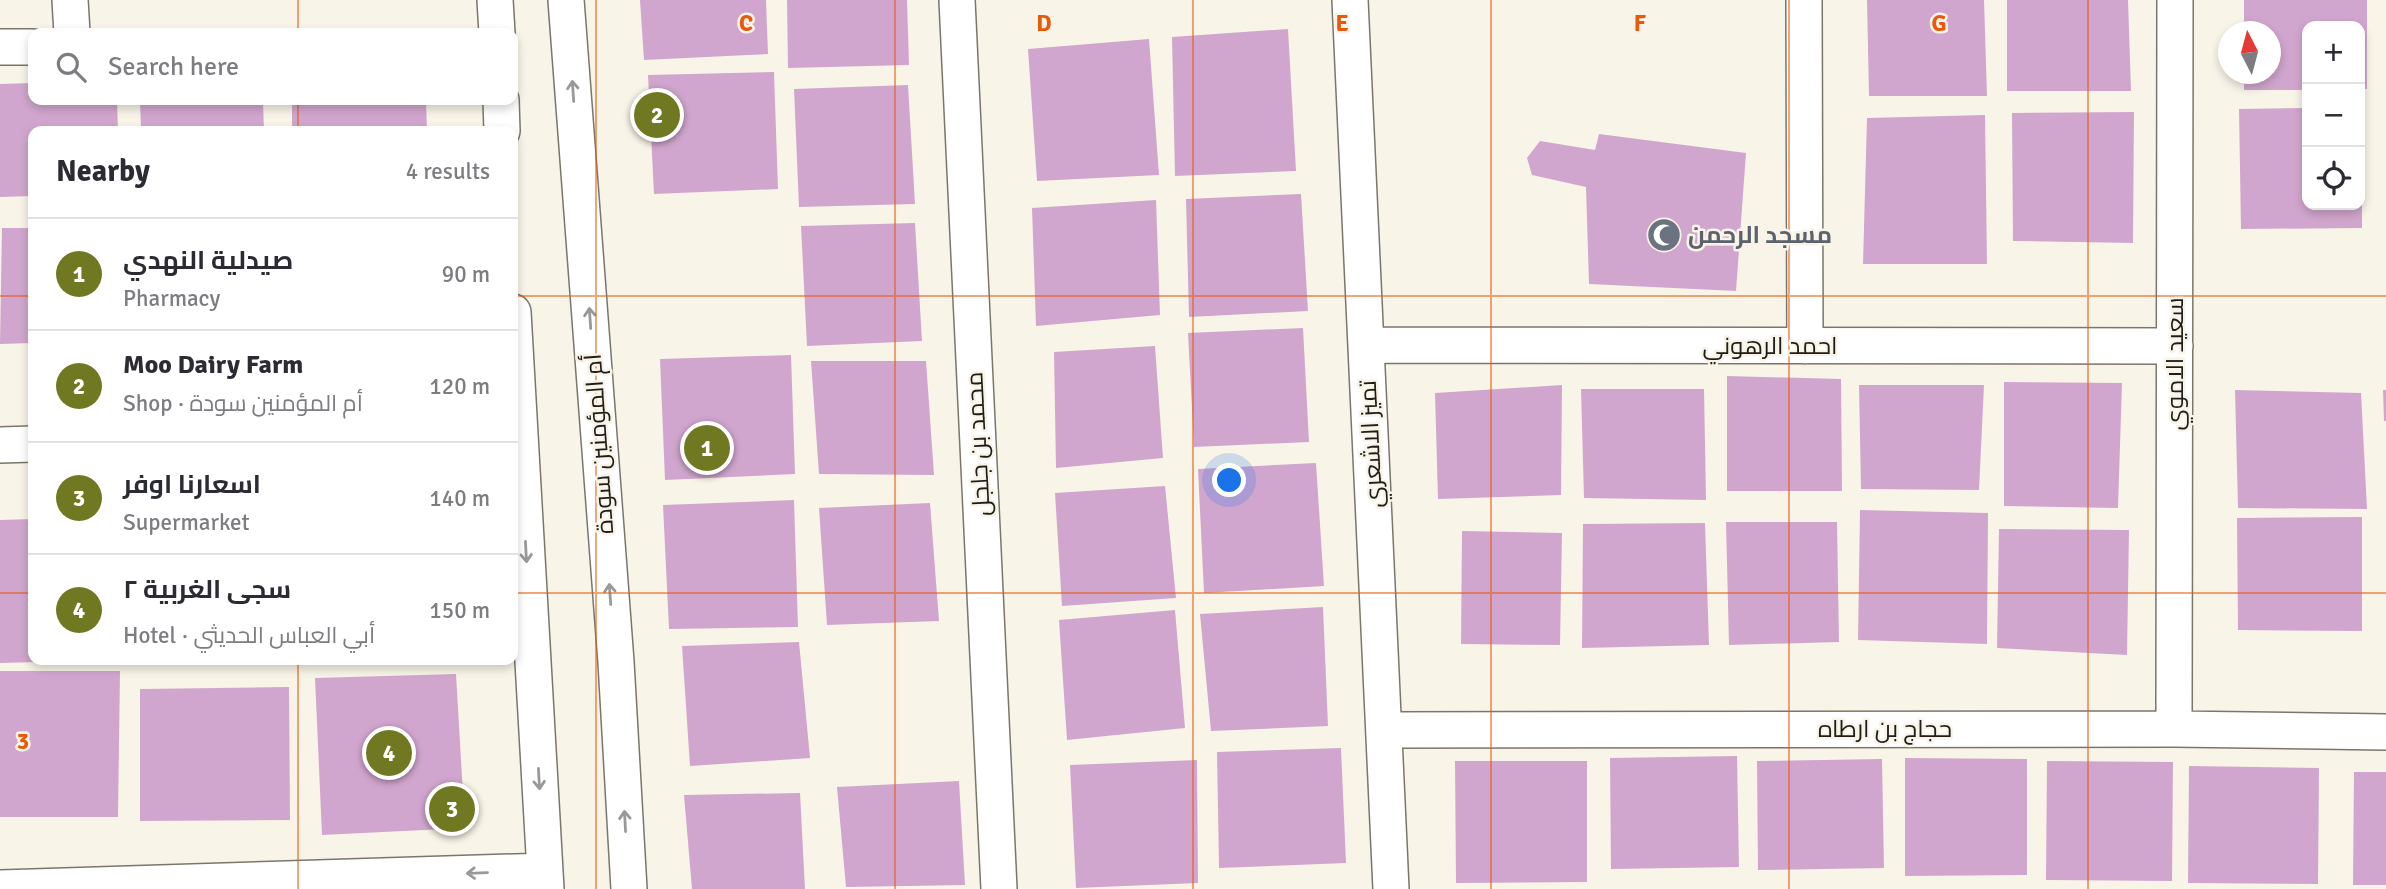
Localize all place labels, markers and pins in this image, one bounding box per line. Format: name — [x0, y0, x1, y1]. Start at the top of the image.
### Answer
pin: 2 — [634, 89, 680, 141]
mosque icon: مسجد الرحمن — [1645, 216, 1683, 254]
place label: مسجد الرحمن — [1688, 220, 1832, 250]
pin: 1 — [684, 422, 730, 474]
pin: 4 — [366, 727, 412, 779]
pin: 3 — [429, 783, 475, 835]

